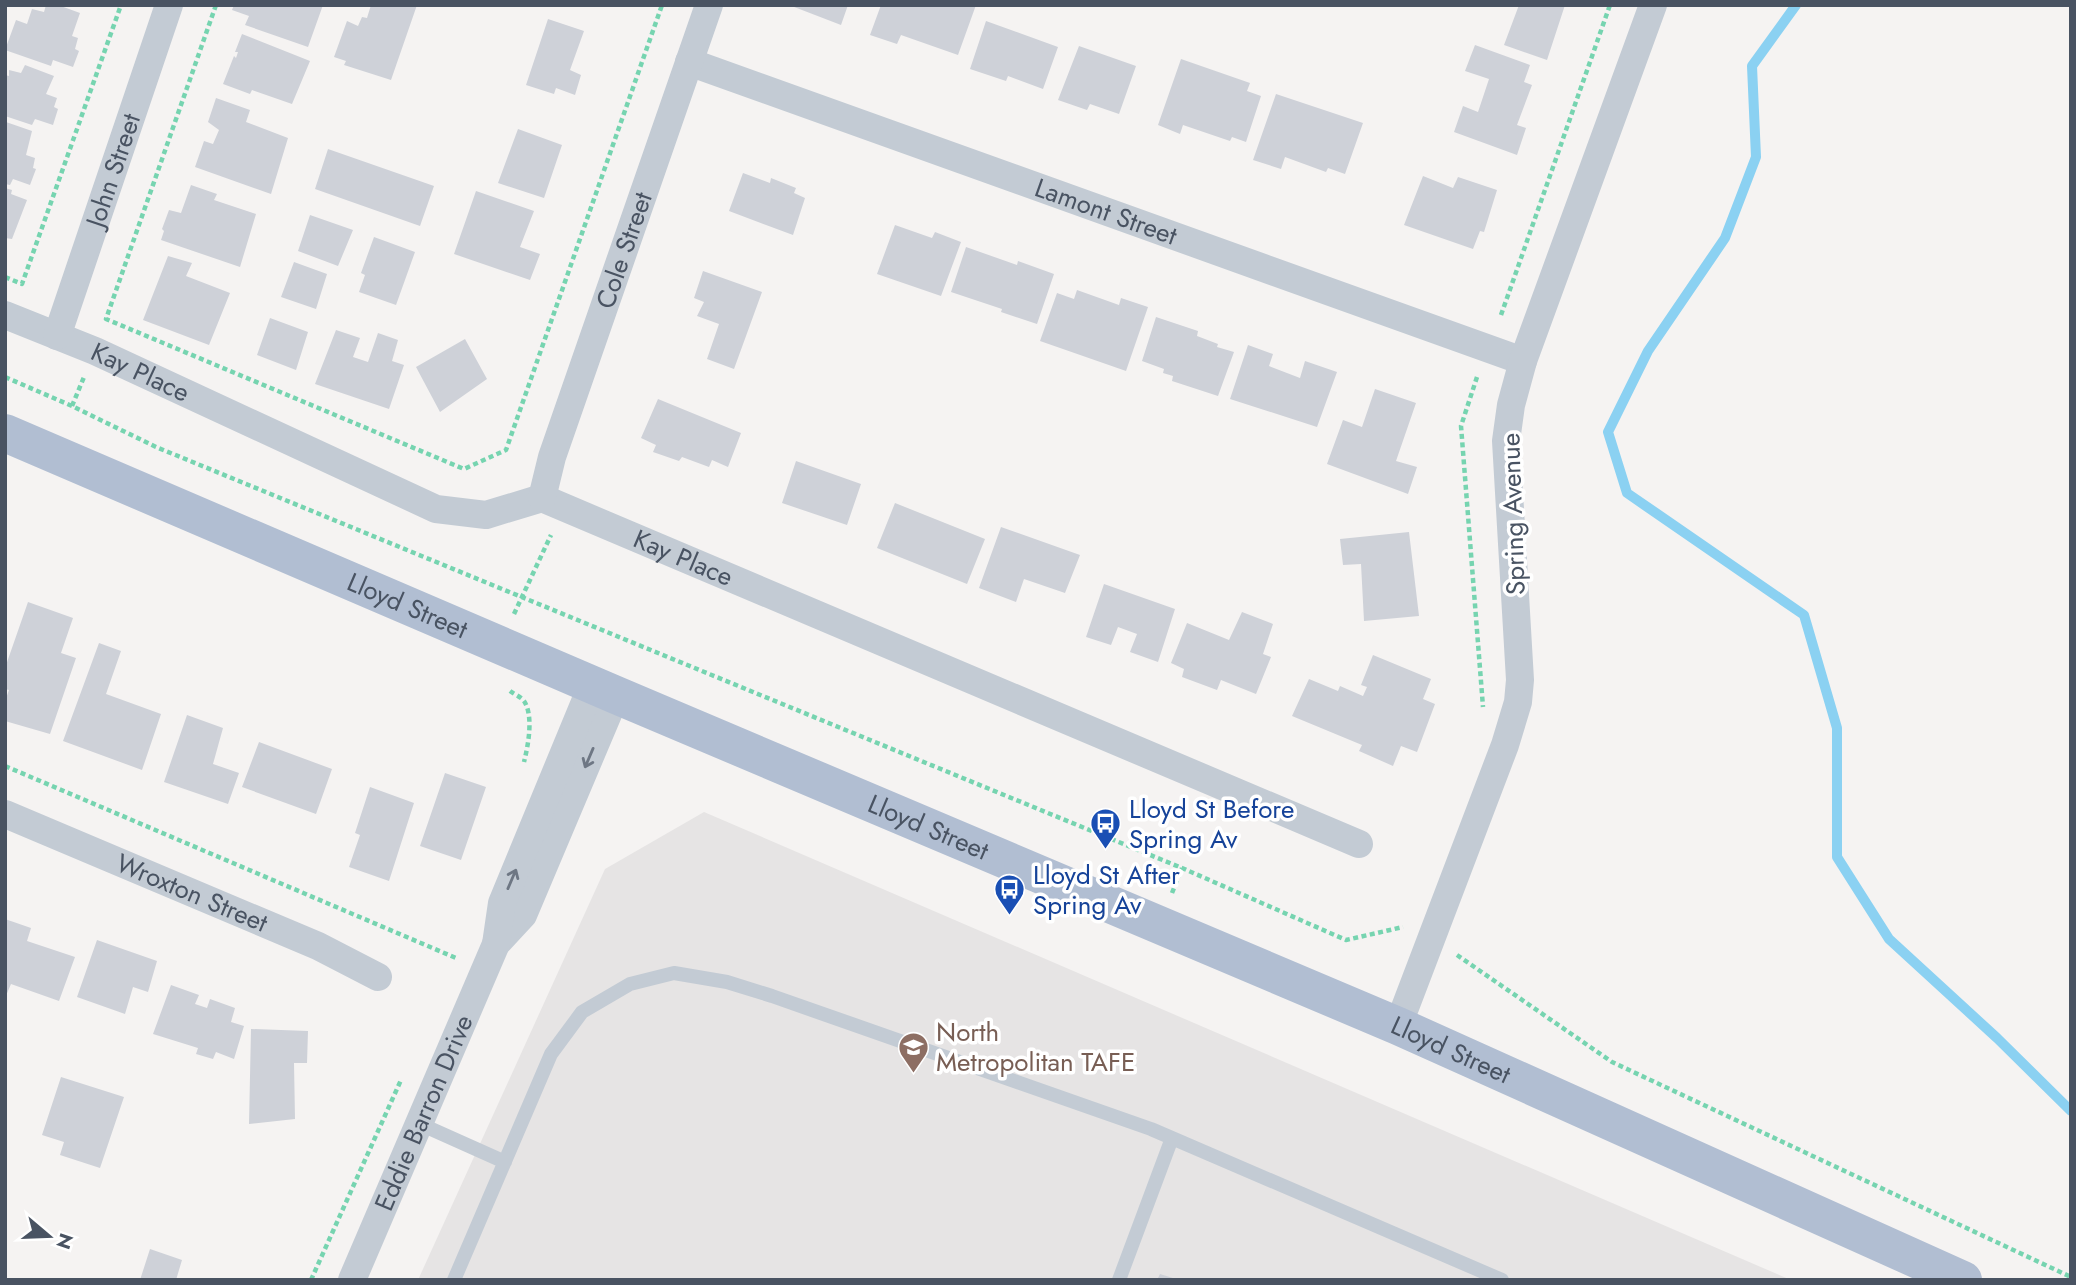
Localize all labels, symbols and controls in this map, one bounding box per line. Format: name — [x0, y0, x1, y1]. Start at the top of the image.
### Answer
street label: John Street — [75, 108, 150, 235]
street label: Lamont Street — [1030, 169, 1183, 255]
street label: Cole Street — [586, 186, 662, 314]
street label: Kay Place — [85, 333, 196, 411]
street label: Spring Avenue — [1491, 432, 1535, 596]
street label: Kay Place — [627, 520, 739, 596]
street label: Lloyd Street — [341, 563, 474, 649]
one-way arrow — [582, 747, 595, 769]
street label: Lloyd Street — [862, 785, 995, 870]
place label: Lloyd St Before Spring Av — [1129, 790, 1294, 858]
bus stop icon: Lloyd St Before Spring Av — [1089, 807, 1123, 851]
street label: Wroxton Street — [110, 844, 274, 942]
place label: Lloyd St After Spring Av — [1033, 856, 1180, 924]
one-way arrow — [506, 868, 519, 890]
bus stop icon: Lloyd St After Spring Av — [993, 873, 1027, 917]
street label: Lloyd Street — [1385, 1006, 1518, 1094]
street label: Eddie Barron Drive — [365, 1009, 483, 1217]
place label: North Metropolitan TAFE — [936, 1013, 1135, 1081]
school or university icon: North Metropolitan TAFE — [896, 1030, 930, 1074]
north arrow — [14, 1201, 84, 1271]
text: N — [49, 1230, 80, 1253]

